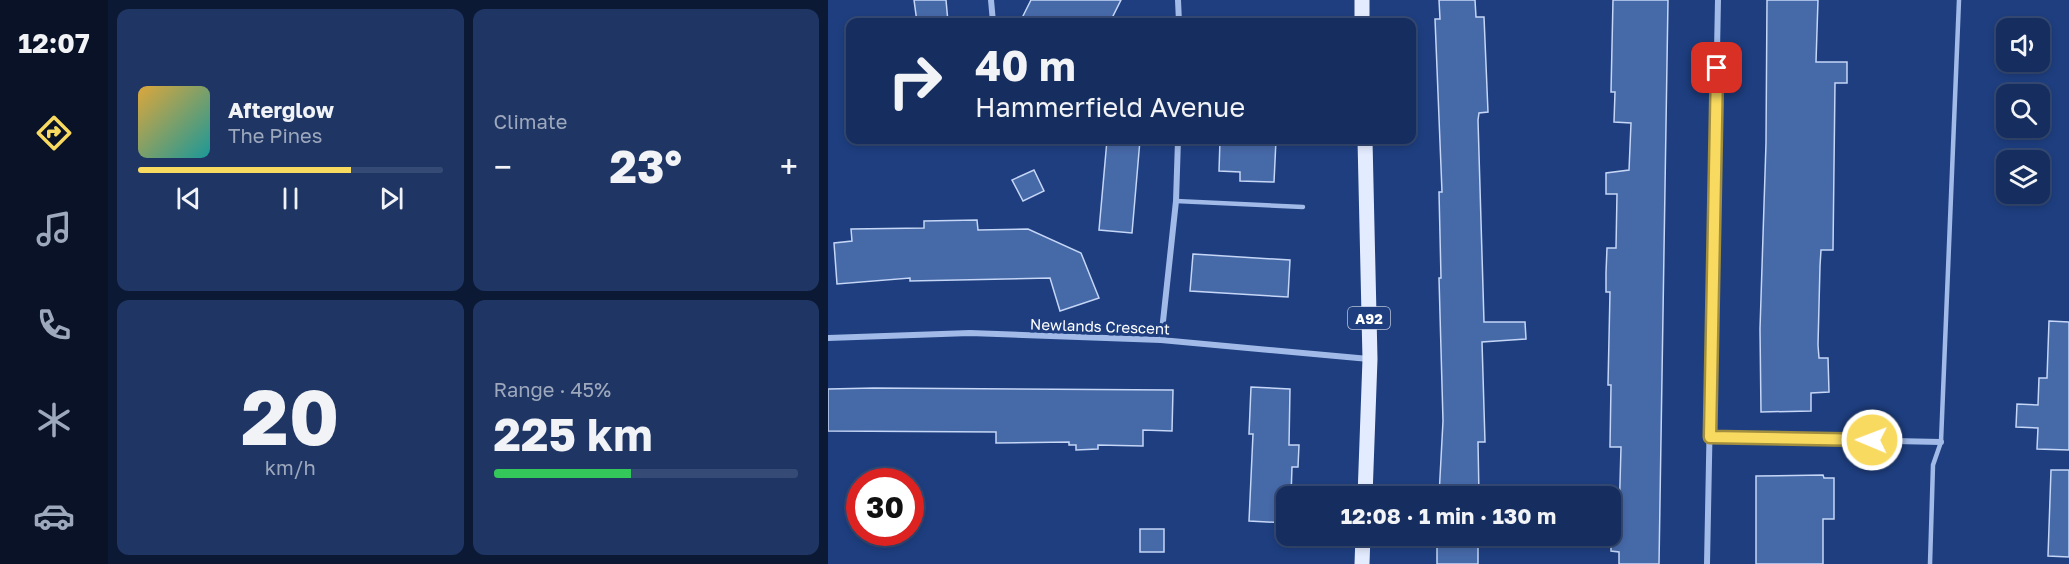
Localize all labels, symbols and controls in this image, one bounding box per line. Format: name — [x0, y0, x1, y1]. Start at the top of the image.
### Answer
map controls — [1996, 18, 2050, 204]
button: sound — [1996, 18, 2050, 72]
text: 12:07 — [18, 27, 90, 59]
text: 40 m — [975, 40, 1076, 90]
icon: right — [876, 42, 954, 120]
pin — [1691, 42, 1742, 93]
icon: arrive — [1700, 51, 1733, 84]
button: search — [1996, 84, 2050, 138]
text: Hammerfield Avenue — [975, 91, 1245, 123]
text: Afterglow — [228, 96, 334, 123]
text: Climate — [494, 109, 567, 133]
icon: directions — [33, 112, 75, 154]
text: The Pines — [228, 123, 322, 147]
text: 23° — [610, 139, 682, 193]
text: − — [494, 147, 512, 186]
text: + — [780, 147, 798, 186]
button: layers — [1996, 150, 2050, 204]
icon: previous — [172, 182, 205, 215]
icon: pause — [274, 182, 307, 215]
icon: next — [375, 182, 408, 215]
icon: music — [33, 208, 75, 250]
icon: phone — [33, 304, 75, 346]
road number: A92 — [1348, 307, 1390, 329]
street label: Newlands Crescent — [1030, 315, 1170, 337]
text: 20 — [241, 369, 339, 462]
text: Range · 45% — [494, 377, 611, 401]
icon: climate — [33, 399, 75, 441]
text: 225 km — [494, 407, 653, 461]
position arrow — [1840, 408, 1904, 472]
text: km/h — [265, 455, 316, 479]
speed limit sign: 30 — [846, 468, 924, 546]
icon: car — [33, 495, 75, 537]
text: 12:08 · 1 min · 130 m — [1341, 502, 1556, 529]

